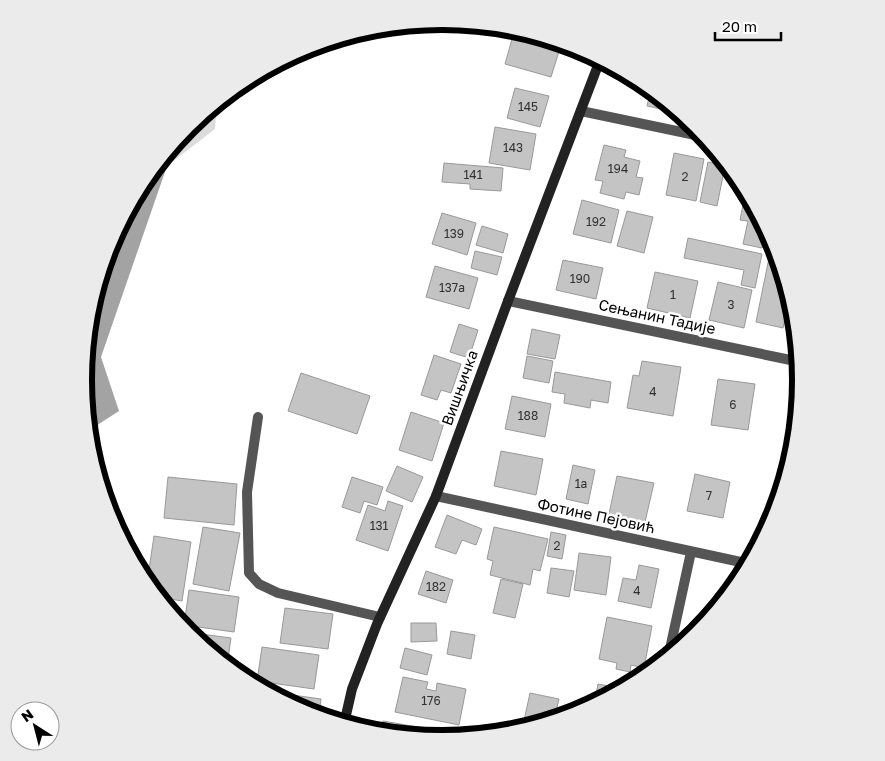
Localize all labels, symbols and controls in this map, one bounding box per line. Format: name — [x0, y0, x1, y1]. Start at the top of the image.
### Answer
scale bar — [715, 10, 781, 42]
text: 20 m — [722, 17, 757, 35]
house number: 145 — [518, 99, 538, 114]
house number: 143 — [503, 140, 523, 155]
house number: 194 — [608, 161, 628, 176]
house number: 141 — [464, 167, 483, 182]
house number: 2 — [682, 169, 689, 184]
house number: 192 — [586, 214, 606, 229]
house number: 139 — [444, 226, 464, 241]
house number: 190 — [570, 271, 590, 286]
house number: 137a — [439, 280, 465, 295]
house number: 1 — [670, 287, 676, 302]
street label: Сењанин Тадије — [597, 295, 718, 337]
house number: 3 — [727, 297, 735, 312]
street label: Вишњичка — [437, 348, 481, 428]
house number: 4 — [649, 384, 657, 399]
house number: 6 — [729, 397, 737, 412]
house number: 188 — [518, 408, 538, 423]
house number: 1a — [575, 476, 587, 491]
house number: 7 — [706, 488, 712, 503]
street label: Фотине Пејовић — [536, 494, 657, 536]
house number: 131 — [370, 518, 389, 533]
house number: 2 — [554, 538, 561, 553]
house number: 182 — [426, 579, 446, 594]
house number: 4 — [633, 583, 641, 598]
house number: 176 — [421, 693, 441, 708]
north arrow — [10, 701, 60, 751]
text: N — [18, 705, 36, 725]

